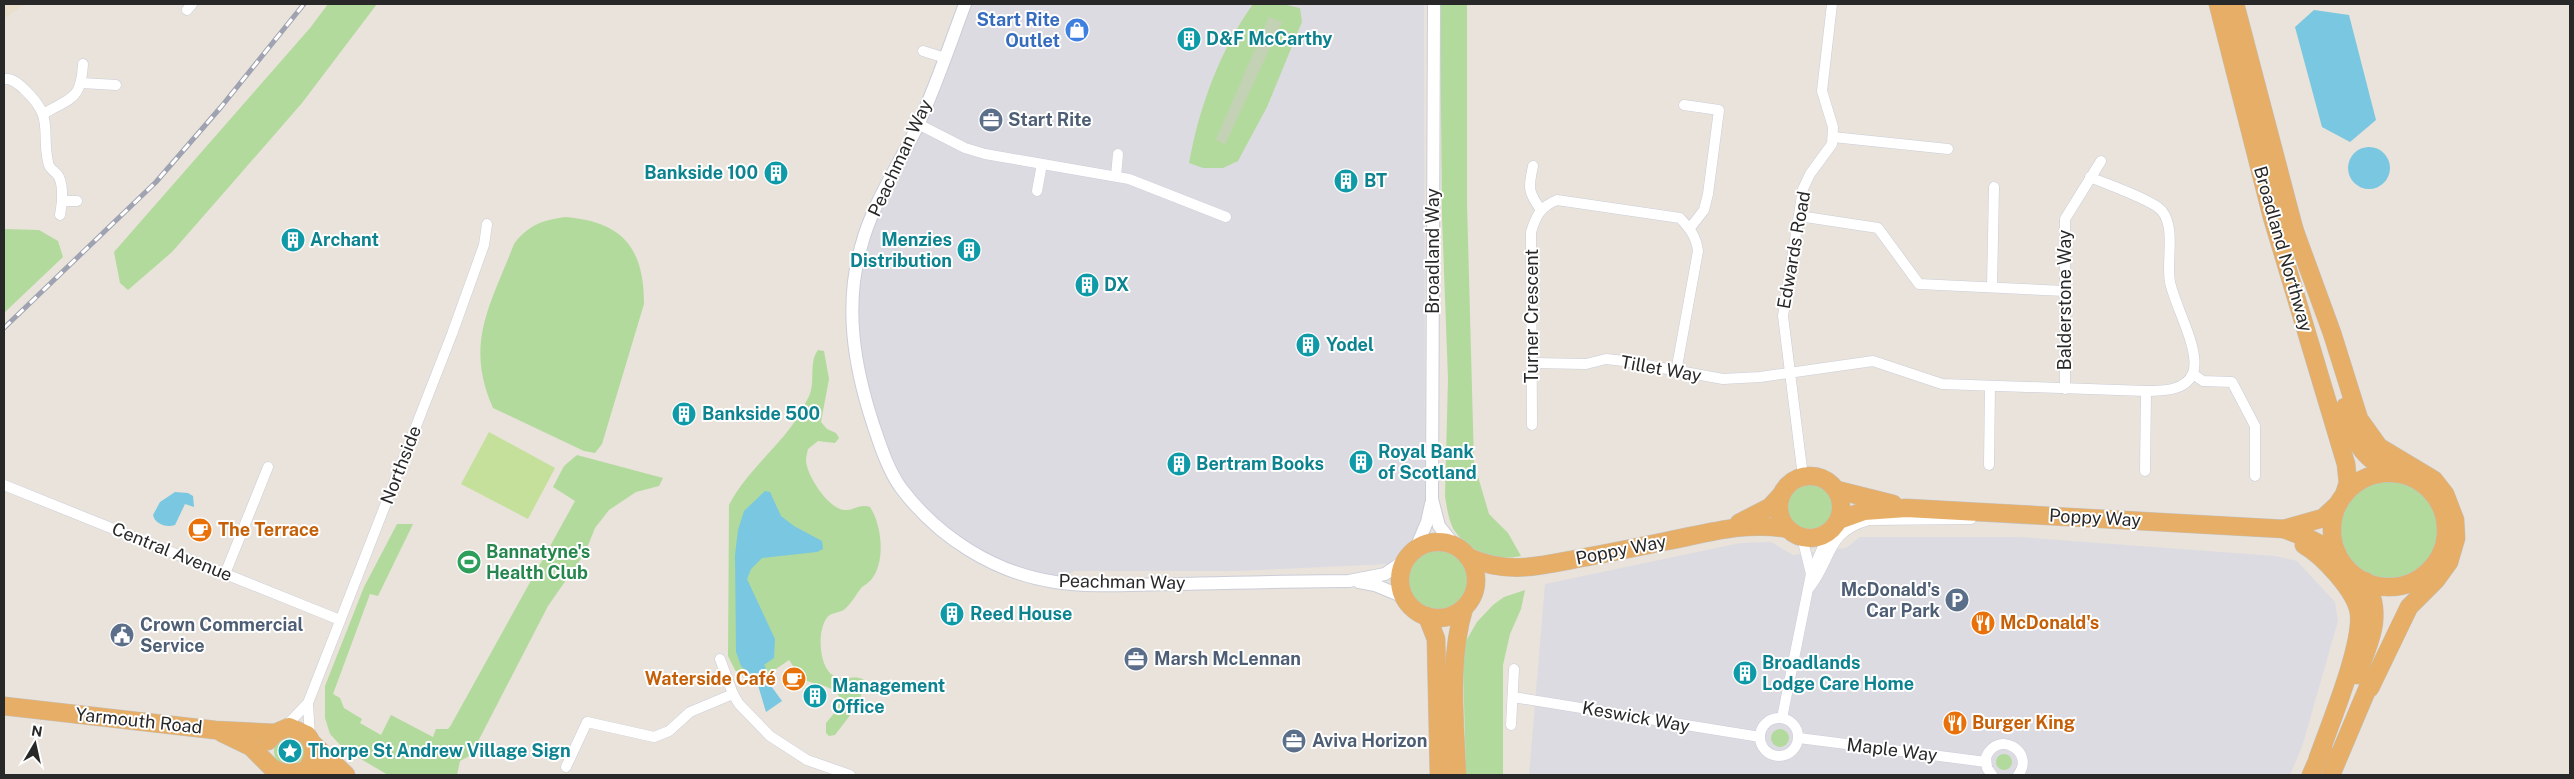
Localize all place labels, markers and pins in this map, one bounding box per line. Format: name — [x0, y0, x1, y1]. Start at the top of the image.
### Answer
place label: Start Rite Outlet — [976, 9, 1060, 51]
shop icon: Start Rite Outlet — [1064, 17, 1090, 43]
building icon: D&F McCarthy — [1176, 26, 1202, 52]
place label: D&F McCarthy — [1206, 28, 1332, 49]
office icon: Start Rite — [978, 107, 1004, 133]
place label: Start Rite — [1008, 109, 1092, 130]
building icon: Bankside 100 — [763, 160, 789, 186]
place label: Bankside 100 — [644, 162, 758, 183]
building icon: BT — [1333, 168, 1359, 194]
place label: BT — [1364, 170, 1387, 191]
building icon: Archant — [280, 227, 306, 253]
place label: Archant — [310, 229, 379, 250]
place label: Menzies Distribution — [850, 229, 952, 271]
building icon: Menzies Distribution — [956, 237, 982, 263]
building icon: DX — [1074, 272, 1100, 298]
place label: DX — [1104, 274, 1129, 295]
building icon: Yodel — [1295, 332, 1321, 358]
place label: Yodel — [1326, 334, 1374, 355]
building icon: Bankside 500 — [671, 401, 697, 427]
place label: Bankside 500 — [702, 403, 820, 424]
place label: Royal Bank of Scotland — [1378, 441, 1477, 483]
building icon: Royal Bank of Scotland — [1348, 449, 1374, 475]
building icon: Bertram Books — [1166, 451, 1192, 477]
place label: Bertram Books — [1196, 453, 1324, 474]
cafe icon: The Terrace — [187, 517, 213, 543]
place label: The Terrace — [218, 519, 319, 540]
place label: Bannatyne's Health Club — [486, 541, 590, 583]
sports icon: Bannatyne's Health Club — [456, 549, 482, 575]
place label: McDonald's Car Park — [1841, 579, 1941, 621]
parking icon: McDonald's Car Park — [1944, 587, 1970, 613]
building icon: Reed House — [939, 601, 965, 627]
place label: Reed House — [970, 603, 1072, 624]
restaurant icon: McDonald's — [1970, 610, 1996, 636]
place label: McDonald's — [2000, 612, 2099, 633]
place label: Crown Commercial Service — [140, 614, 303, 656]
public building icon: Crown Commercial Service — [109, 622, 135, 648]
office icon: Marsh McLennan — [1123, 646, 1149, 672]
place label: Marsh McLennan — [1154, 648, 1301, 669]
place label: Broadlands Lodge Care Home — [1762, 652, 1914, 694]
building icon: Broadlands Lodge Care Home — [1732, 660, 1758, 686]
cafe icon: Waterside Café — [781, 666, 807, 692]
place label: Waterside Café — [645, 668, 776, 689]
place label: Management Office — [832, 675, 945, 717]
building icon: Management Office — [802, 683, 828, 709]
restaurant icon: Burger King — [1942, 710, 1968, 736]
place label: Burger King — [1972, 712, 2075, 733]
office icon: Aviva Horizon — [1281, 728, 1307, 754]
place label: Aviva Horizon — [1312, 730, 1427, 751]
place icon: Thorpe St Andrew Village Sign — [277, 738, 303, 764]
place label: Thorpe St Andrew Village Sign — [308, 740, 571, 761]

